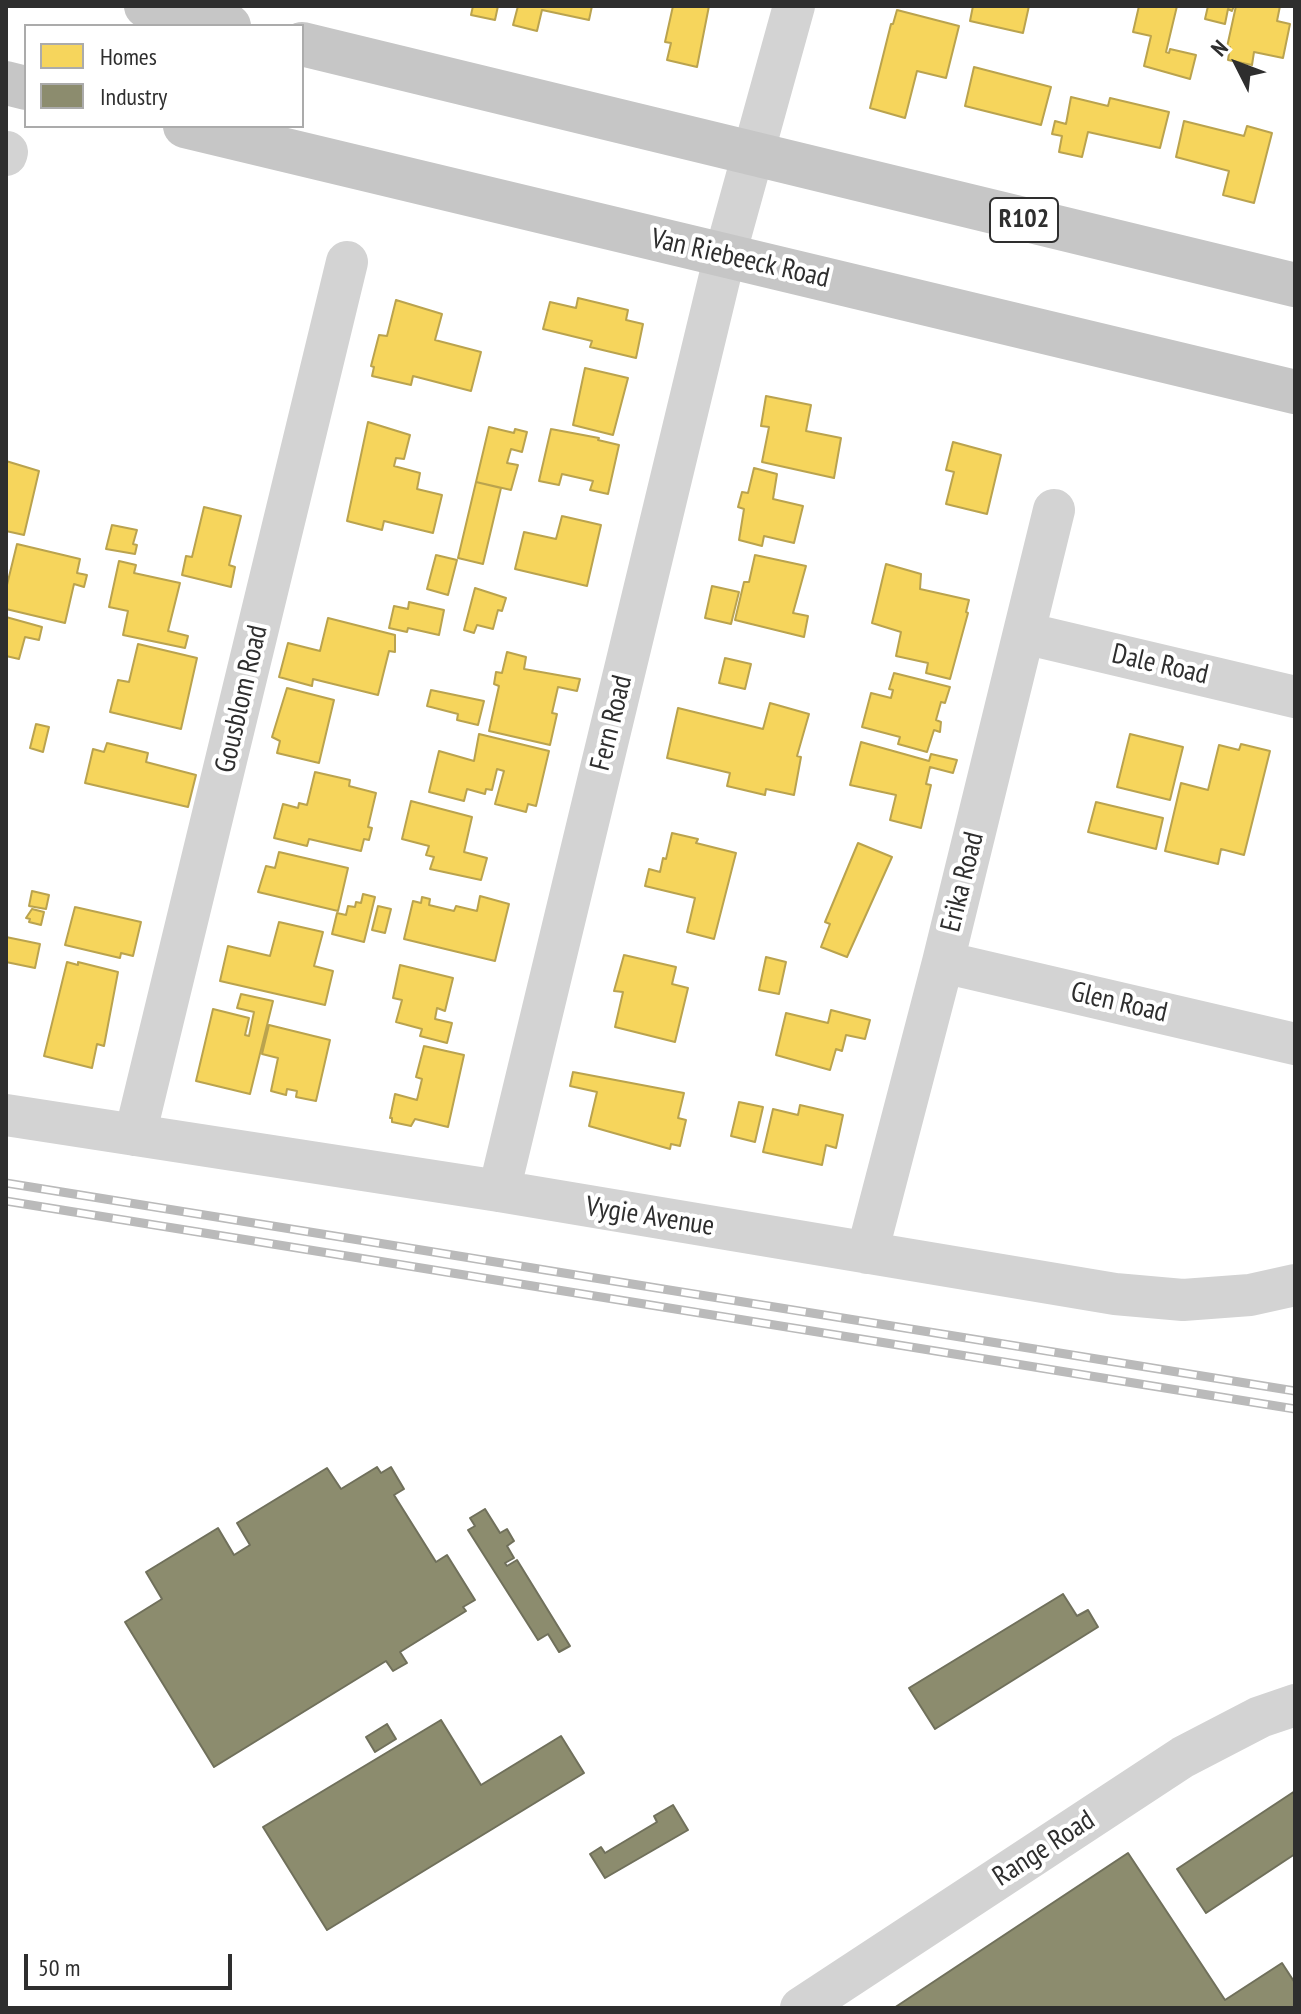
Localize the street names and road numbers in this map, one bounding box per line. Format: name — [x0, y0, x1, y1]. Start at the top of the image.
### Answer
road number: R102 — [990, 198, 1058, 242]
street label: Van Riebeeck Road — [648, 222, 832, 296]
street label: Gousblom Road — [209, 622, 275, 776]
street label: Dale Road — [1109, 638, 1211, 692]
street label: Fern Road — [584, 672, 640, 774]
street label: Erika Road — [934, 829, 992, 935]
street label: Glen Road — [1068, 976, 1170, 1030]
street label: Vygie Avenue — [583, 1190, 717, 1244]
street label: Range Road — [987, 1804, 1101, 1894]

